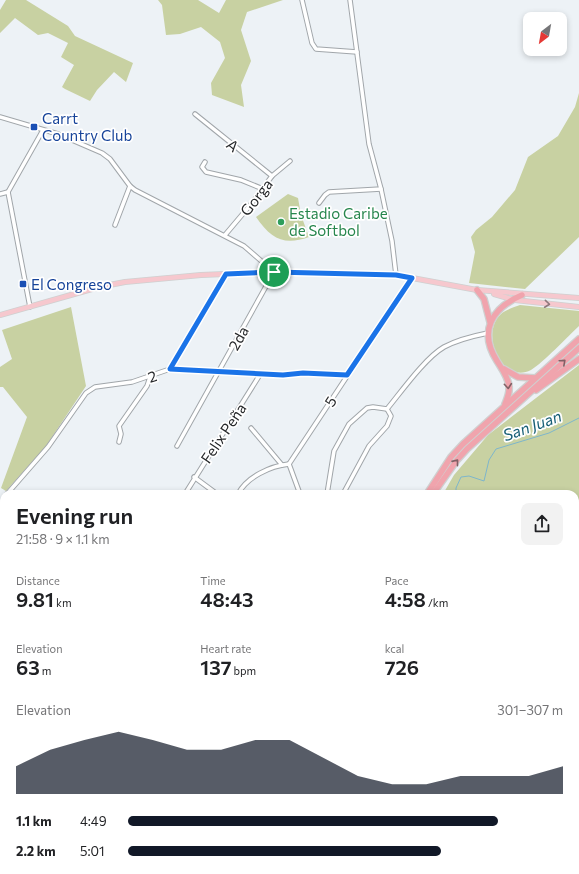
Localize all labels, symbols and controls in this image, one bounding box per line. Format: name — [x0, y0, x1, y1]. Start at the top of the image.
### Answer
north arrow — [523, 12, 567, 56]
map controls — [523, 12, 567, 56]
place label: Carrt Country Club — [42, 109, 132, 144]
marker: Carrt Country Club — [29, 122, 39, 132]
street label: A — [223, 135, 243, 155]
street label: Gorga — [236, 175, 276, 219]
place label: Estadio Caribe de Softbol — [289, 204, 388, 239]
marker: Estadio Caribe de Softbol — [276, 217, 286, 227]
pin — [257, 255, 291, 289]
icon: arrive — [263, 261, 285, 283]
place label: El Congreso — [31, 275, 112, 293]
marker: El Congreso — [18, 279, 28, 289]
one-way arrow — [544, 299, 550, 308]
street label: 2da — [224, 323, 252, 353]
one-way arrow — [559, 360, 566, 367]
street label: 2 — [145, 366, 159, 386]
one-way arrow — [503, 382, 512, 389]
street label: 5 — [320, 392, 340, 410]
street label: Felix Peña — [196, 400, 250, 466]
water label: San Juan — [500, 406, 564, 444]
one-way arrow — [451, 460, 458, 467]
text: Evening run — [16, 502, 133, 529]
button: share — [521, 503, 563, 545]
text: 21:58 · 9 × 1.1 km — [16, 531, 110, 547]
text: Distance — [16, 574, 60, 587]
text: Time — [200, 574, 226, 587]
text: Pace — [385, 574, 409, 587]
text: 9.81 — [16, 587, 54, 611]
text: 48:43 — [200, 587, 254, 611]
text: 4:58 — [385, 587, 426, 611]
text: km — [54, 596, 72, 609]
text: /km — [426, 596, 448, 609]
text: Elevation — [16, 642, 62, 655]
text: Heart rate — [200, 642, 251, 655]
text: kcal — [385, 642, 404, 655]
text: 63 — [16, 655, 40, 679]
text: 137 — [200, 655, 232, 679]
text: 726 — [385, 655, 419, 679]
text: m — [40, 664, 51, 677]
text: bpm — [232, 664, 256, 677]
text: Elevation — [16, 702, 71, 718]
text: 301–307 m — [497, 702, 563, 718]
text: 1.1 km — [16, 813, 52, 829]
text: 4:49 — [80, 813, 107, 829]
text: 2.2 km — [16, 843, 56, 859]
text: 5:01 — [80, 843, 105, 859]

